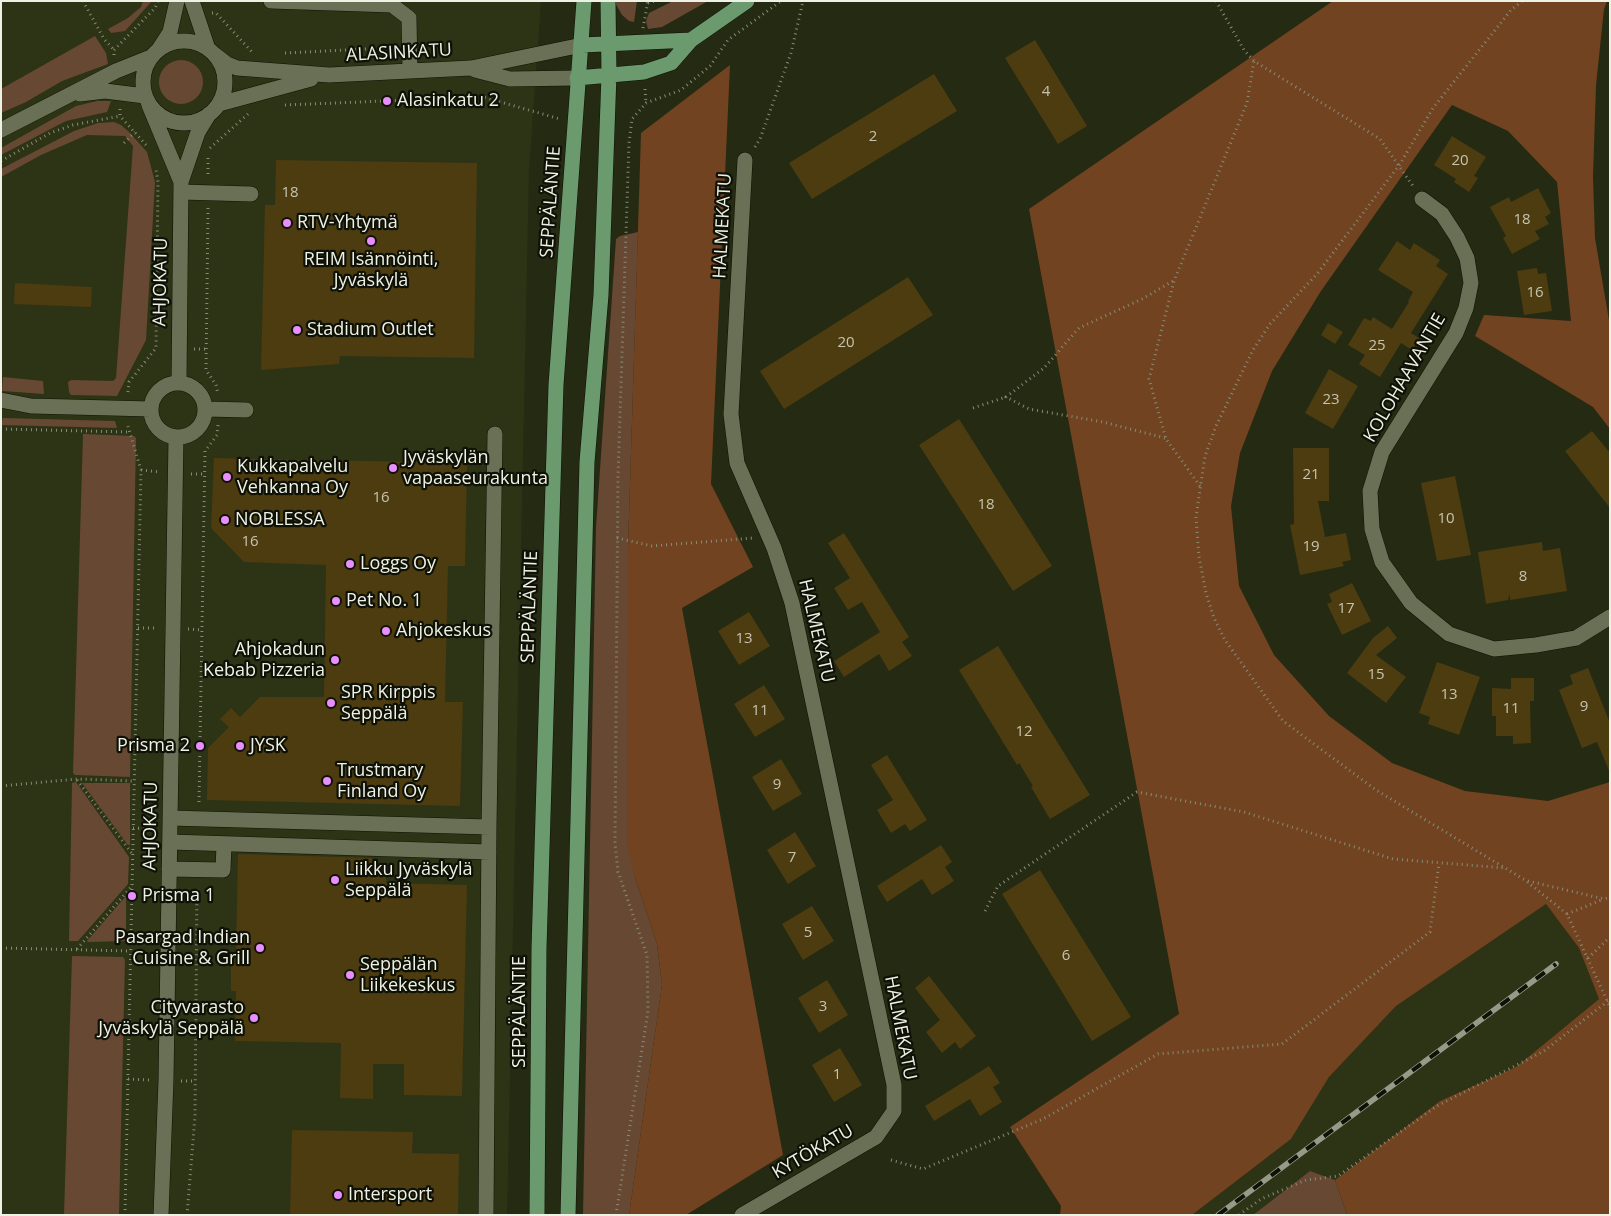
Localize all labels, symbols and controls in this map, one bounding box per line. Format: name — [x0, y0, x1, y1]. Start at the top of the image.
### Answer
street label: ALASINKATU — [345, 39, 453, 67]
house number: 4 — [1042, 83, 1050, 101]
place label: Alasinkatu 2 — [397, 90, 499, 112]
marker: Alasinkatu 2 — [381, 95, 393, 107]
house number: 2 — [869, 128, 877, 146]
street label: SEPPÄLÄNTIE — [536, 145, 566, 259]
house number: 20 — [1451, 152, 1469, 170]
street label: HALMEKATU — [709, 173, 737, 279]
house number: 18 — [281, 184, 299, 202]
house number: 18 — [1513, 211, 1531, 229]
place label: RTV-Yhtymä — [297, 212, 398, 234]
marker: RTV-Yhtymä — [281, 217, 293, 229]
marker: REIM Isännöinti, Jyväskylä — [365, 235, 377, 247]
street label: AHJOKATU — [149, 237, 173, 327]
place label: REIM Isännöinti, Jyväskylä — [304, 249, 438, 292]
house number: 16 — [1526, 284, 1544, 302]
street label: KOLOHAAVANTIE — [1359, 310, 1451, 446]
place label: Stadium Outlet — [307, 319, 434, 341]
marker: Stadium Outlet — [291, 324, 303, 336]
house number: 20 — [837, 334, 855, 352]
house number: 25 — [1368, 337, 1386, 355]
house number: 23 — [1322, 391, 1340, 409]
place label: Jyväskylän vapaaseurakunta — [403, 447, 548, 489]
place label: Kukkapalvelu Vehkanna Oy — [237, 456, 348, 498]
marker: Jyväskylän vapaaseurakunta — [387, 462, 399, 474]
house number: 21 — [1302, 466, 1320, 484]
marker: Kukkapalvelu Vehkanna Oy — [221, 471, 233, 483]
house number: 16 — [372, 489, 390, 507]
house number: 18 — [977, 496, 995, 514]
place label: NOBLESSA — [235, 509, 325, 531]
house number: 10 — [1437, 510, 1455, 528]
marker: NOBLESSA — [219, 514, 231, 526]
house number: 16 — [241, 533, 259, 551]
house number: 19 — [1302, 538, 1320, 556]
street label: SEPPÄLÄNTIE — [517, 551, 543, 663]
place label: Loggs Oy — [360, 553, 436, 575]
marker: Loggs Oy — [344, 558, 356, 570]
house number: 8 — [1519, 568, 1527, 586]
street label: HALMEKATU — [794, 577, 838, 685]
place label: Pet No. 1 — [346, 590, 422, 612]
marker: Pet No. 1 — [330, 595, 342, 607]
house number: 17 — [1337, 600, 1355, 618]
place label: Ahjokeskus — [396, 620, 491, 642]
marker: Ahjokeskus — [380, 625, 392, 637]
house number: 13 — [735, 630, 753, 648]
place label: Ahjokadun Kebab Pizzeria — [203, 639, 325, 682]
marker: Ahjokadun Kebab Pizzeria — [329, 654, 341, 666]
house number: 15 — [1367, 666, 1385, 684]
place label: SPR Kirppis Seppälä — [341, 682, 436, 724]
house number: 13 — [1440, 686, 1458, 704]
marker: SPR Kirppis Seppälä — [325, 697, 337, 709]
house number: 9 — [1580, 698, 1588, 716]
house number: 11 — [1502, 700, 1520, 718]
house number: 11 — [751, 702, 769, 720]
house number: 12 — [1015, 723, 1033, 741]
place label: Prisma 2 — [117, 735, 190, 757]
place label: JYSK — [250, 735, 286, 757]
marker: Prisma 2 — [194, 740, 206, 752]
marker: JYSK — [234, 740, 246, 752]
place label: Trustmary Finland Oy — [337, 760, 426, 802]
marker: Trustmary Finland Oy — [321, 775, 333, 787]
house number: 9 — [773, 776, 781, 794]
street label: AHJOKATU — [139, 781, 163, 871]
house number: 7 — [788, 849, 796, 867]
place label: Liikku Jyväskylä Seppälä — [345, 859, 473, 902]
marker: Liikku Jyväskylä Seppälä — [329, 874, 341, 886]
place label: Prisma 1 — [142, 885, 215, 907]
marker: Prisma 1 — [126, 890, 138, 902]
house number: 5 — [804, 924, 812, 942]
place label: Pasargad Indian Cuisine & Grill — [115, 927, 250, 970]
marker: Pasargad Indian Cuisine & Grill — [254, 942, 266, 954]
house number: 6 — [1062, 947, 1070, 965]
place label: Seppälän Liikekeskus — [360, 954, 455, 996]
street label: SEPPÄLÄNTIE — [509, 956, 531, 1068]
marker: Seppälän Liikekeskus — [344, 969, 356, 981]
street label: HALMEKATU — [879, 974, 921, 1082]
place label: Cityvarasto Jyväskylä Seppälä — [98, 997, 244, 1040]
house number: 3 — [819, 998, 827, 1016]
marker: Cityvarasto Jyväskylä Seppälä — [248, 1012, 260, 1024]
house number: 1 — [833, 1066, 841, 1084]
street label: KYTÖKATU — [768, 1120, 858, 1184]
place label: Intersport — [348, 1184, 432, 1206]
marker: Intersport — [332, 1189, 344, 1201]

